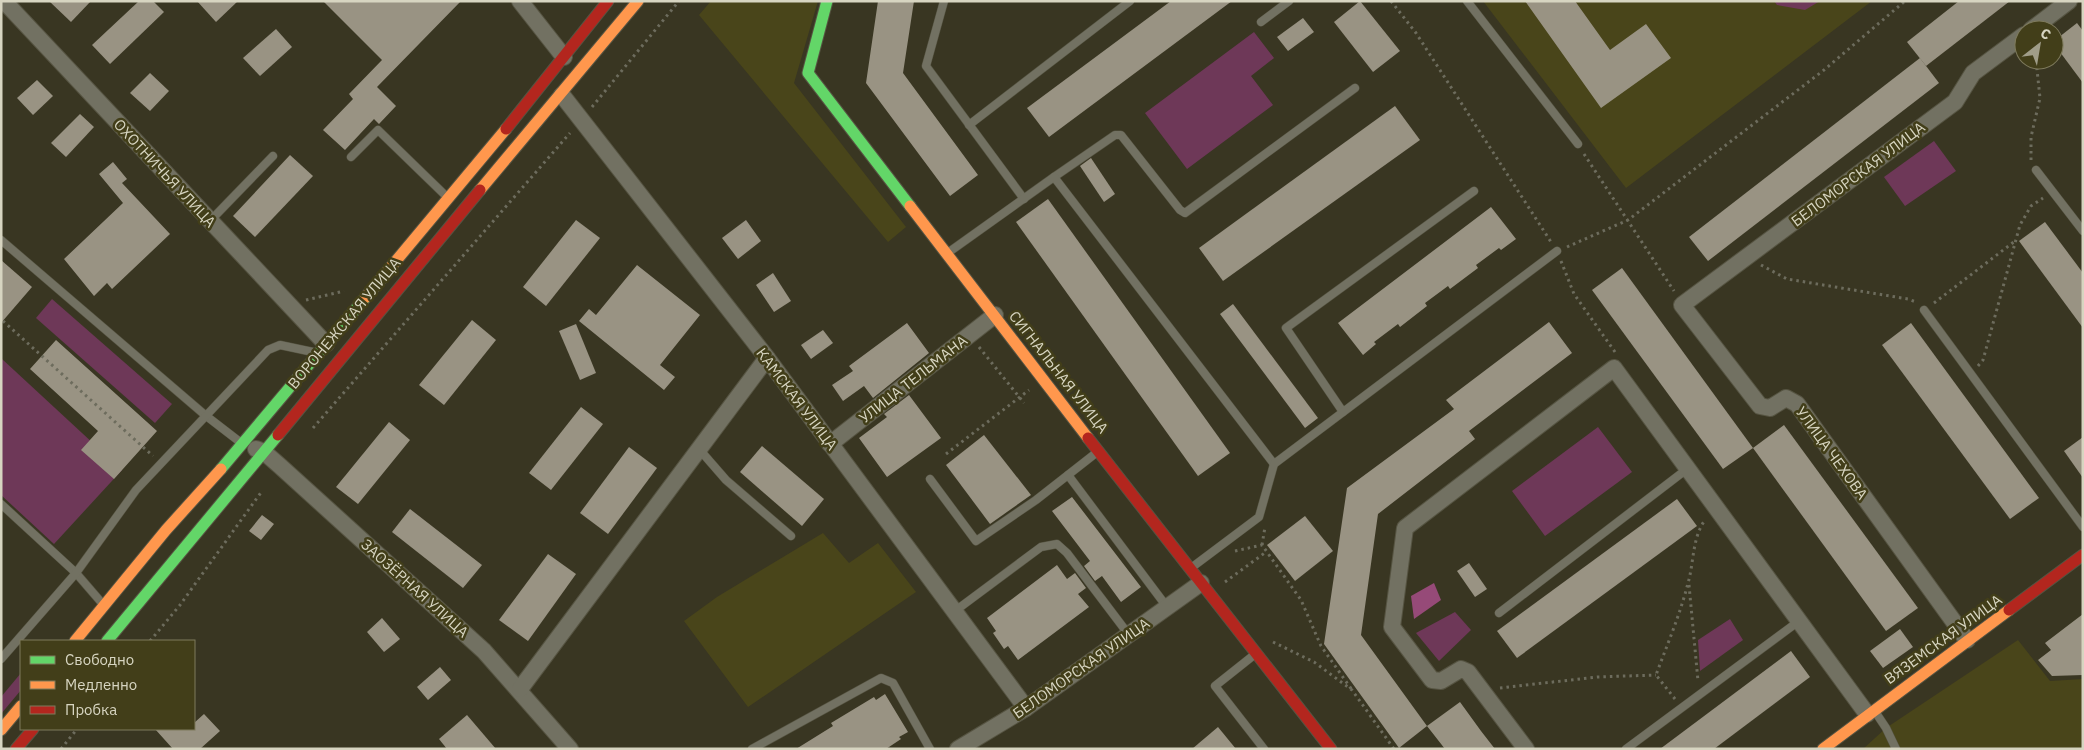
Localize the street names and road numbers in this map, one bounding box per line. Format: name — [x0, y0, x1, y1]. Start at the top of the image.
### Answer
street label: ОХОТНИЧЬЯ УЛИЦА — [110, 115, 220, 231]
street label: БЕЛОМОРСКАЯ УЛИЦА — [1787, 117, 1929, 231]
street label: ВОРОНЕЖСКАЯ УЛИЦА — [284, 253, 405, 392]
street label: СИГНАЛЬНАЯ УЛИЦА — [1005, 307, 1113, 437]
street label: УЛИЦА ТЕЛЬМАНА — [855, 331, 971, 427]
street label: КАМСКАЯ УЛИЦА — [752, 344, 842, 454]
street label: УЛИЦА ЧЕХОВА — [1792, 403, 1872, 504]
street label: ЗАОЗЁРНАЯ УЛИЦА — [357, 535, 473, 642]
street label: ВЯЗЕМСКАЯ УЛИЦА — [1880, 590, 2006, 688]
street label: БЕЛОМОРСКАЯ УЛИЦА — [1009, 613, 1153, 722]

